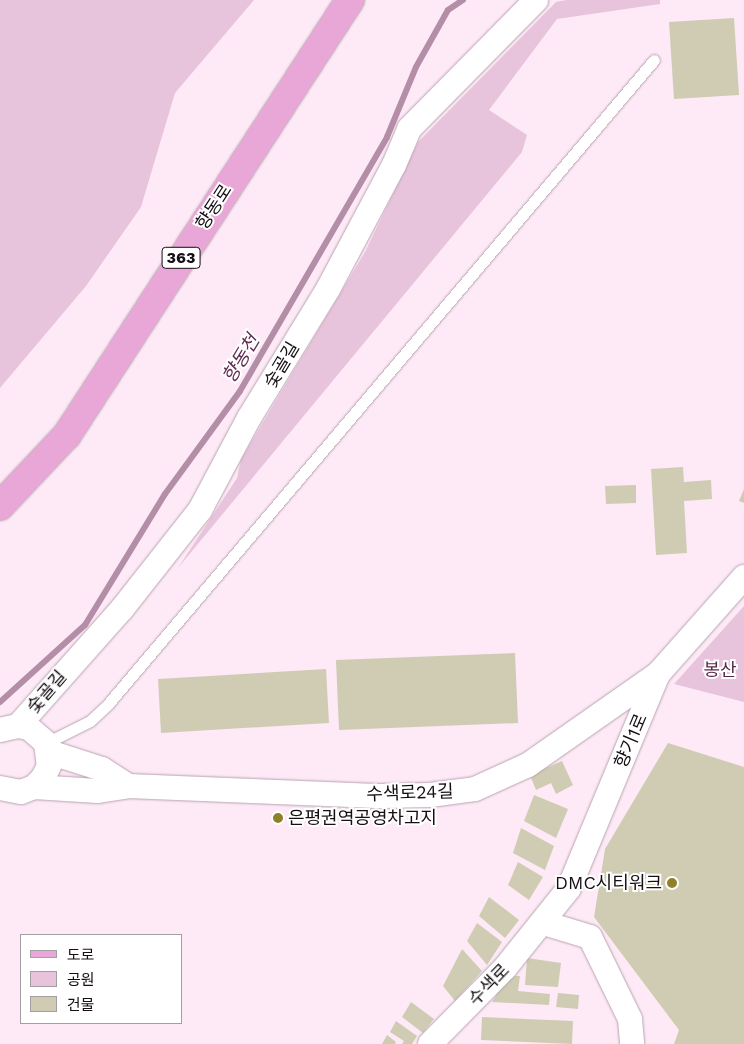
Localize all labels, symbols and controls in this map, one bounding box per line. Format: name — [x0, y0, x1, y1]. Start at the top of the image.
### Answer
street label: 향동로 — [191, 180, 237, 234]
road number: 363 — [161, 244, 201, 272]
water label: 향동천 — [218, 331, 264, 387]
street label: 숯골길 — [260, 338, 304, 392]
park label: 봉산 — [703, 659, 737, 681]
street label: 숯골길 — [23, 666, 71, 718]
street label: 향기1로 — [610, 711, 652, 771]
street label: 수색로24길 — [366, 781, 454, 805]
place label: 은평권역공영차고지 — [288, 807, 437, 829]
marker: 은평권역공영차고지 — [272, 812, 284, 824]
place label: DMC시티워크 — [555, 872, 662, 894]
marker: DMC시티워크 — [666, 877, 678, 889]
legend — [20, 934, 182, 1024]
text: 도로 — [67, 946, 95, 964]
street label: 수색로 — [464, 960, 514, 1010]
text: 공원 — [67, 971, 95, 989]
text: 건물 — [67, 996, 95, 1014]

